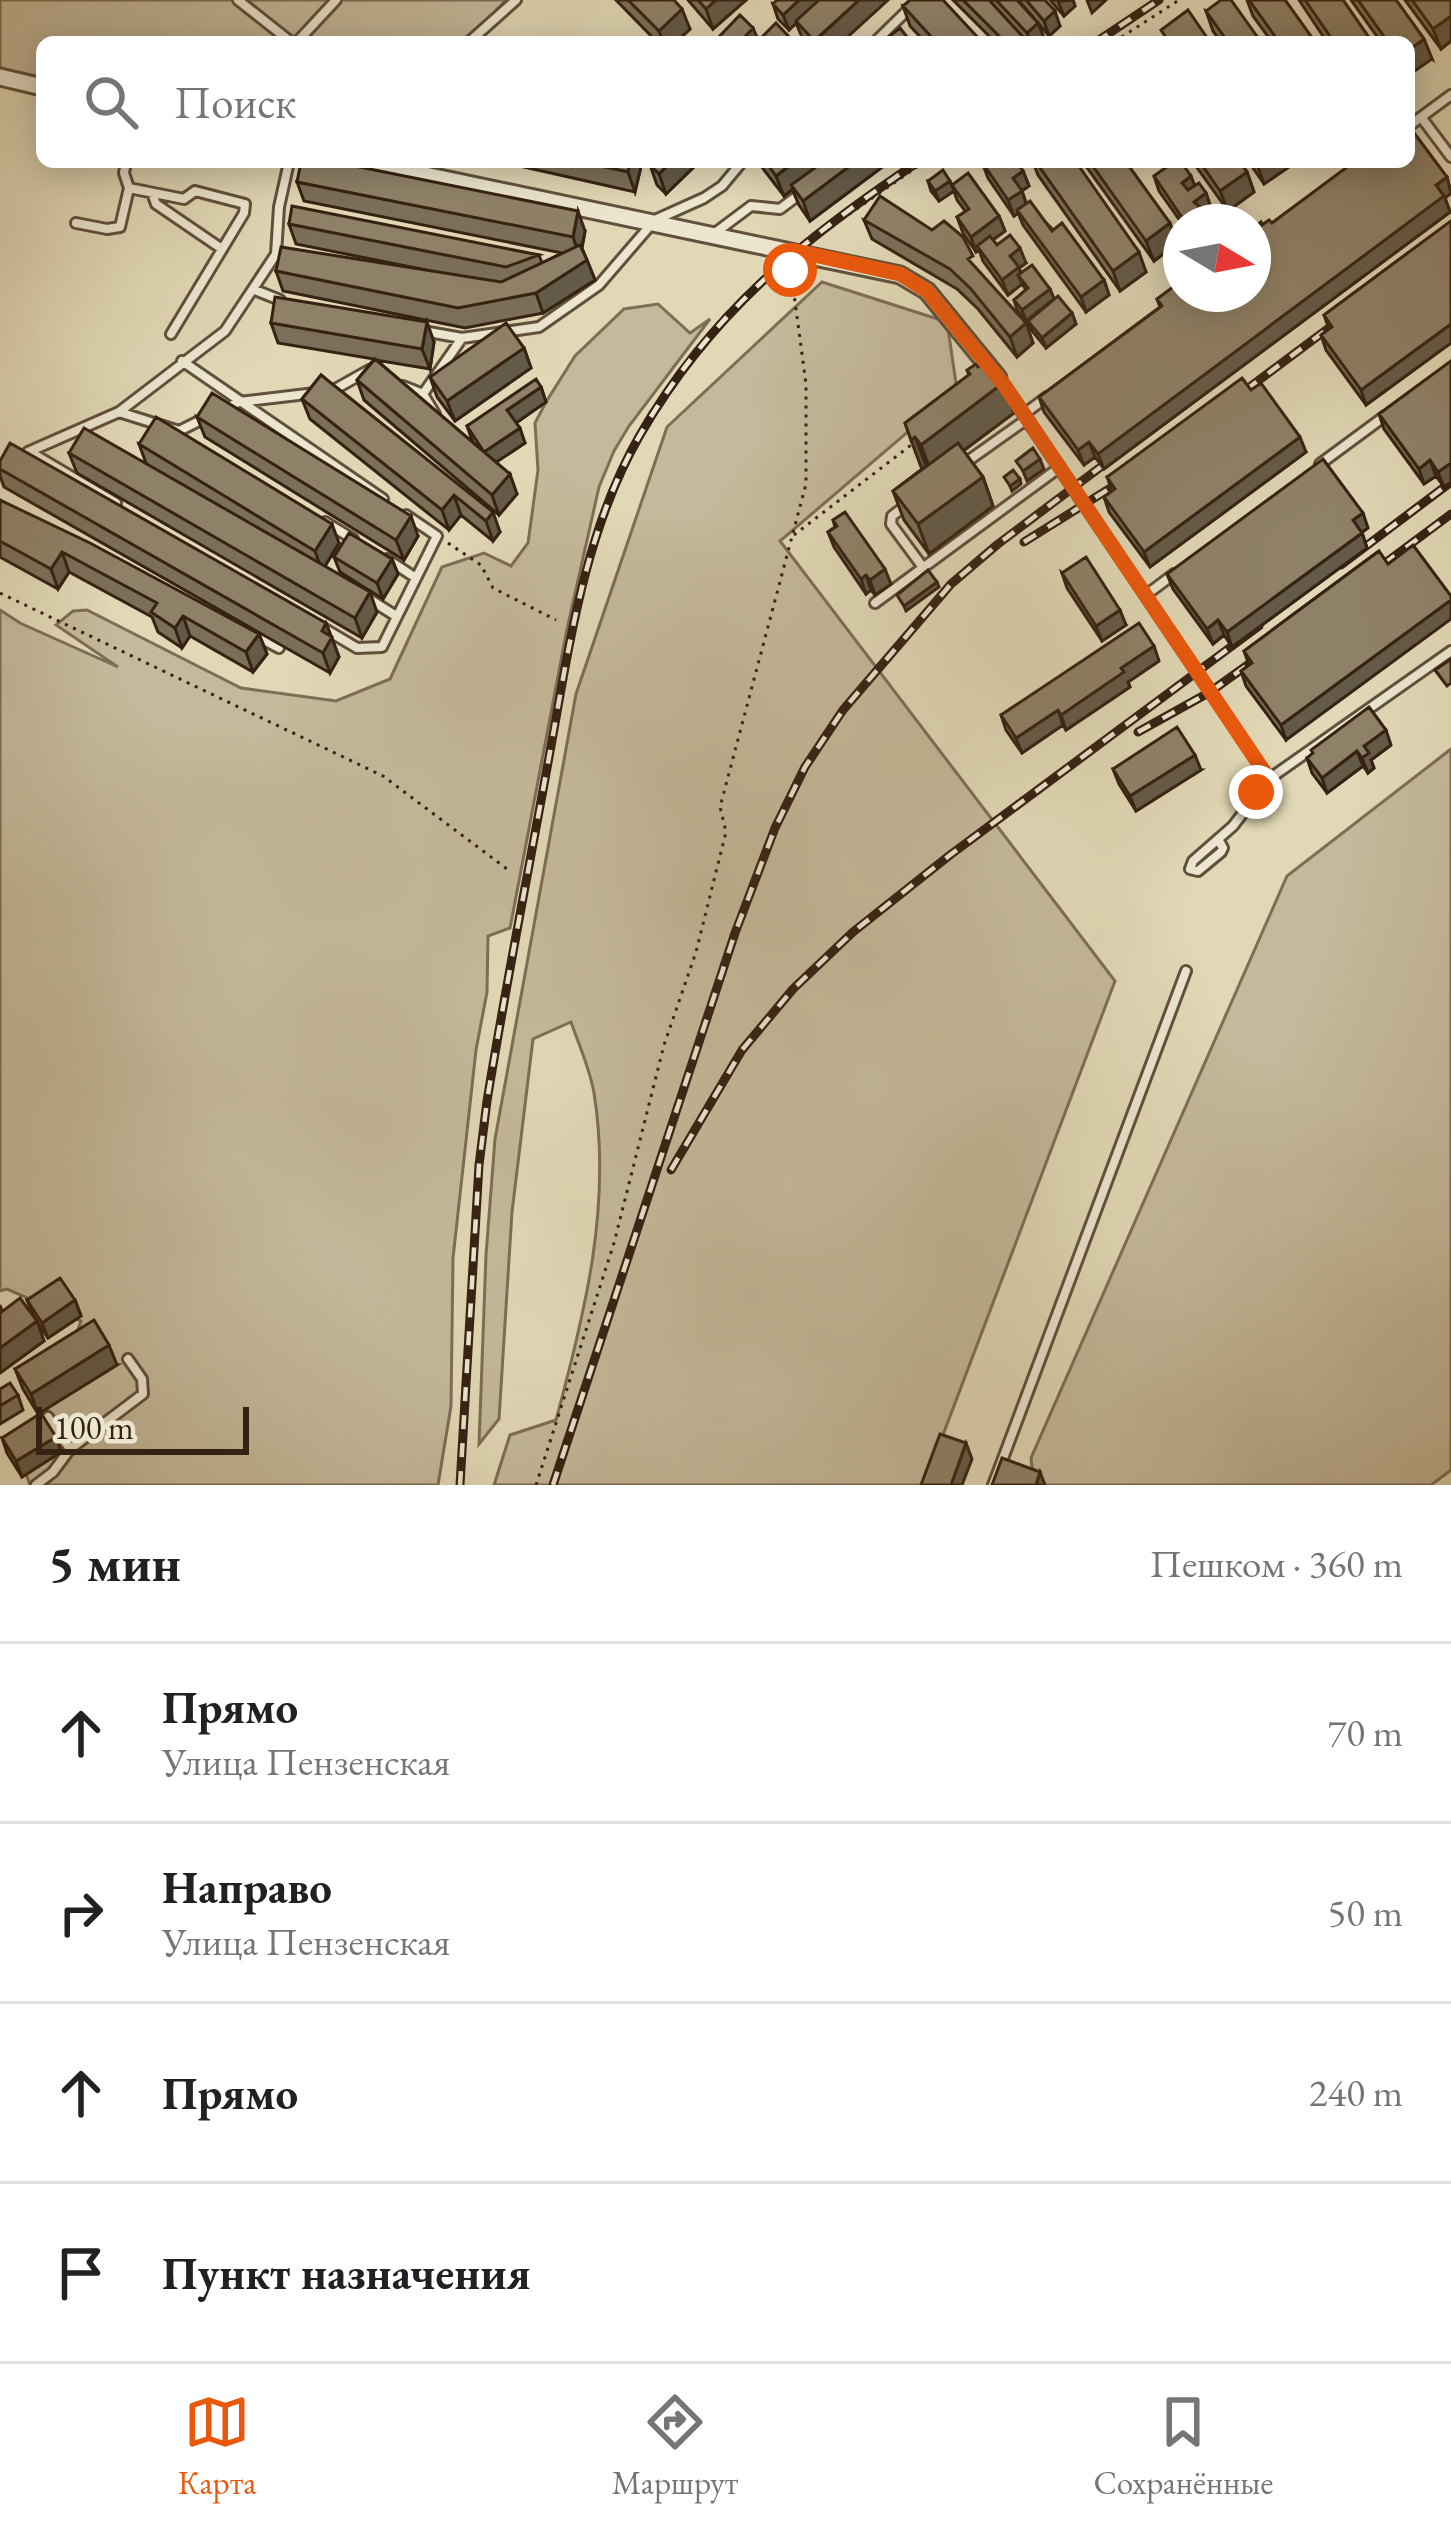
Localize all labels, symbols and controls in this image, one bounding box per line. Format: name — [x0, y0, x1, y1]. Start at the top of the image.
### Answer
search box — [36, 36, 1415, 168]
icon: search — [78, 69, 144, 135]
text: Поиск — [174, 73, 296, 131]
north arrow — [1163, 204, 1271, 312]
route start — [763, 243, 817, 297]
route end — [1229, 765, 1283, 819]
scale bar — [36, 1401, 249, 1454]
text: 100 m — [54, 1406, 134, 1449]
text: 5 мин — [48, 1530, 181, 1596]
text: Пешком · 360 m — [1150, 1538, 1403, 1589]
text: Прямо — [162, 1678, 298, 1736]
icon: ahead — [48, 1700, 114, 1766]
text: 70 m — [1327, 1707, 1403, 1758]
text: Улица Пензенская — [162, 1736, 450, 1787]
text: Направо — [162, 1858, 332, 1916]
icon: right — [48, 1880, 114, 1946]
text: 50 m — [1327, 1887, 1403, 1938]
text: Улица Пензенская — [162, 1916, 450, 1967]
icon: ahead — [48, 2060, 114, 2126]
text: Прямо — [162, 2064, 298, 2122]
text: 240 m — [1309, 2067, 1403, 2118]
icon: arrive — [48, 2240, 114, 2306]
text: Пункт назначения — [162, 2244, 531, 2302]
tab: Карта — [178, 2389, 256, 2504]
tab: Маршрут — [612, 2389, 738, 2504]
tab: Сохранённые — [1093, 2389, 1273, 2504]

